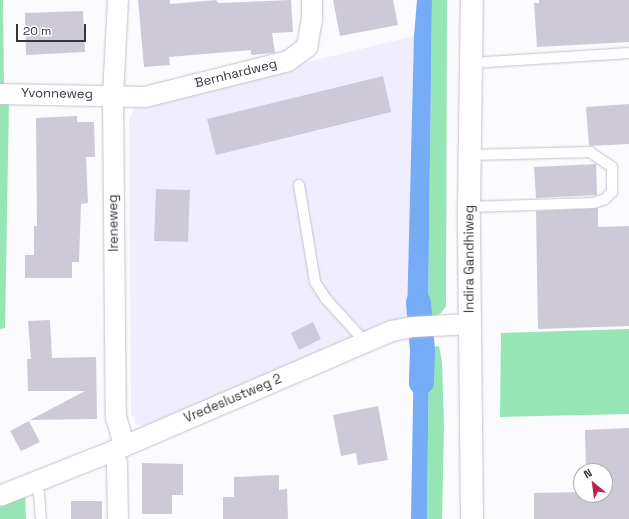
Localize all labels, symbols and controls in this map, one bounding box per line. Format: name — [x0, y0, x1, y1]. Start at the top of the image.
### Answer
scale bar — [18, 16, 88, 42]
text: 20 m — [23, 23, 51, 39]
street label: Bernhardweg — [193, 56, 279, 92]
street label: Yvonneweg — [21, 86, 93, 102]
street label: Ireneweg — [106, 194, 122, 252]
street label: Indira Gandhiweg — [462, 205, 478, 313]
street label: Vredeslustweg 2 — [182, 371, 284, 427]
north arrow — [573, 463, 613, 503]
text: N — [581, 465, 594, 481]

